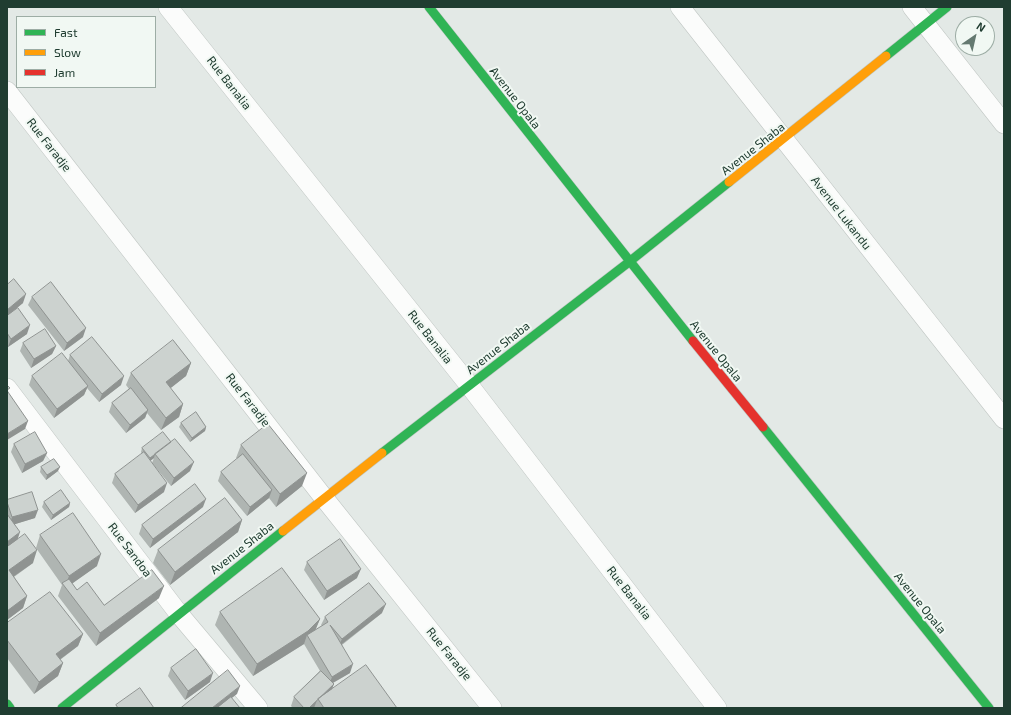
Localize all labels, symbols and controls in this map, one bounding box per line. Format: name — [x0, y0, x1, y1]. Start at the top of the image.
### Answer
legend — [16, 16, 156, 88]
north arrow — [955, 16, 995, 56]
text: N — [974, 19, 988, 34]
text: Fast — [54, 25, 77, 39]
text: Slow — [54, 45, 81, 59]
street label: Rue Banalia — [204, 53, 254, 113]
street label: Avenue Opala — [486, 64, 544, 132]
text: Jam — [54, 65, 75, 79]
street label: Rue Faradje — [24, 115, 74, 175]
street label: Avenue Shaba — [718, 120, 788, 178]
street label: Avenue Lukandu — [808, 173, 874, 253]
street label: Rue Banalia — [405, 307, 455, 367]
street label: Avenue Opala — [687, 317, 745, 385]
street label: Avenue Shaba — [463, 319, 533, 377]
street label: Rue Faradje — [223, 370, 273, 430]
street label: Avenue Shaba — [207, 519, 277, 577]
street label: Rue Sandoa — [105, 520, 155, 580]
street label: Rue Banalia — [604, 563, 654, 623]
street label: Avenue Opala — [891, 569, 949, 637]
street label: Rue Faradje — [423, 625, 475, 683]

